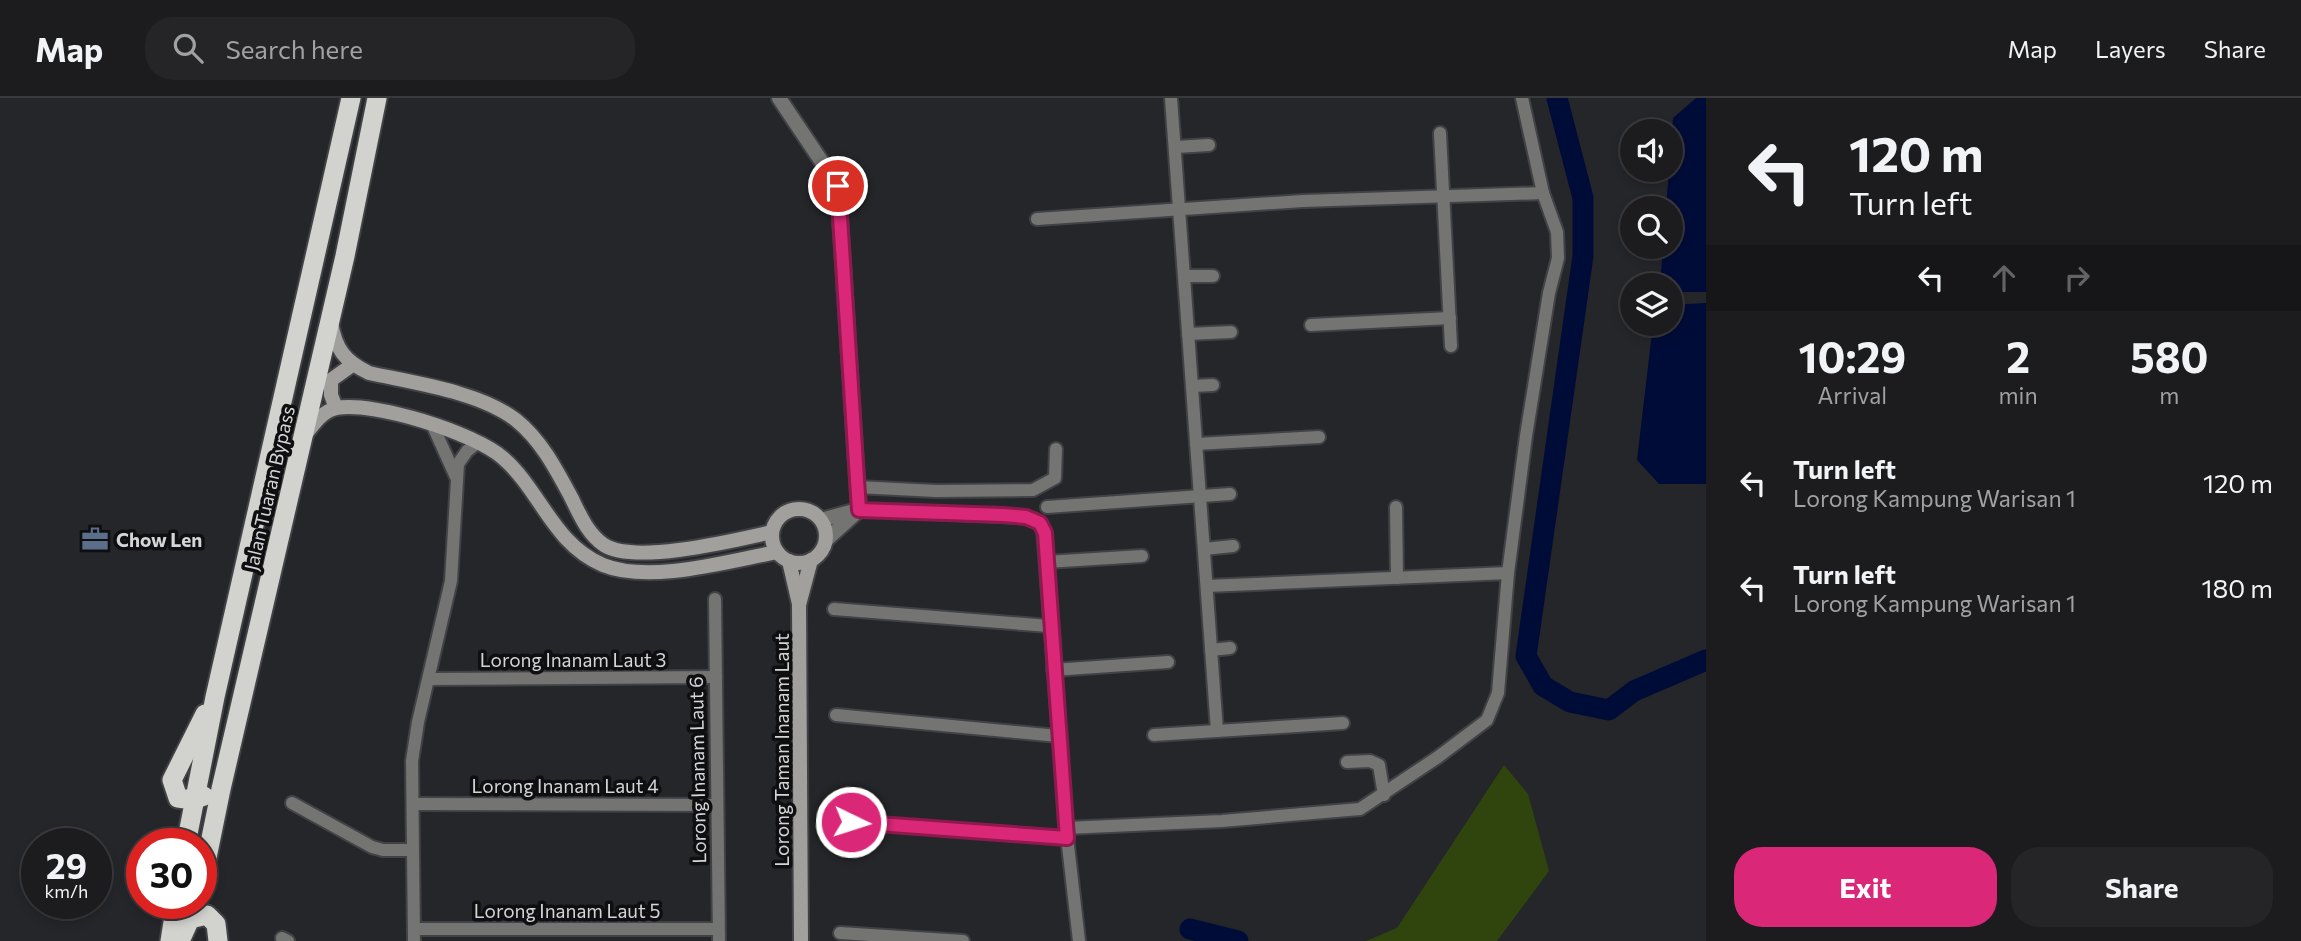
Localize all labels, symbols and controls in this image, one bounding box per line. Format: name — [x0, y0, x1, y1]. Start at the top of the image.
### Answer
search box — [145, 17, 635, 80]
text: Map — [35, 28, 103, 69]
icon: search — [169, 29, 207, 67]
text: Search here — [225, 33, 363, 64]
text: Map — [2008, 34, 2057, 63]
text: Layers — [2095, 34, 2166, 63]
text: Share — [2204, 34, 2266, 63]
map controls — [1620, 119, 1683, 336]
button: sound — [1620, 119, 1683, 182]
text: 120 m — [1849, 122, 1983, 182]
icon: left — [1734, 126, 1825, 217]
pin — [808, 156, 868, 216]
icon: arrive — [819, 167, 857, 205]
text: Turn left — [1849, 182, 1973, 222]
button: search — [1620, 196, 1683, 259]
icon: left — [1912, 259, 1950, 297]
icon: ahead — [1985, 259, 2023, 297]
icon: right — [2058, 259, 2096, 297]
button: layers — [1620, 273, 1683, 336]
text: 10:29 — [1798, 330, 1906, 382]
text: 2 — [2006, 330, 2030, 382]
text: 580 — [2130, 330, 2209, 382]
text: Arrival — [1817, 381, 1887, 409]
text: min — [1999, 381, 2038, 409]
text: m — [2159, 381, 2179, 409]
street label: Jalan Tuaran Bypass — [239, 403, 299, 573]
text: Turn left — [1793, 453, 1896, 484]
icon: left — [1734, 464, 1772, 502]
text: 120 m — [2203, 467, 2273, 498]
text: Lorong Kampung Warisan 1 — [1793, 484, 2076, 512]
office icon: Chow Len — [80, 524, 110, 554]
place label: Chow Len — [116, 528, 202, 551]
text: Turn left — [1793, 558, 1896, 589]
icon: left — [1734, 569, 1772, 607]
text: 180 m — [2201, 572, 2273, 603]
text: Lorong Kampung Warisan 1 — [1793, 589, 2076, 617]
street label: Lorong Taman Inanam Laut — [770, 633, 793, 867]
street label: Lorong Inanam Laut 3 — [480, 648, 666, 671]
street label: Lorong Inanam Laut 6 — [684, 676, 710, 864]
street label: Lorong Inanam Laut 4 — [471, 774, 659, 797]
position arrow — [814, 785, 888, 859]
speed limit sign: 30 — [126, 828, 217, 919]
text: 29 — [46, 843, 87, 886]
button: Exit — [1734, 847, 1997, 927]
button: Share — [2011, 847, 2273, 927]
text: km/h — [45, 880, 88, 902]
street label: Lorong Inanam Laut 5 — [474, 899, 660, 922]

